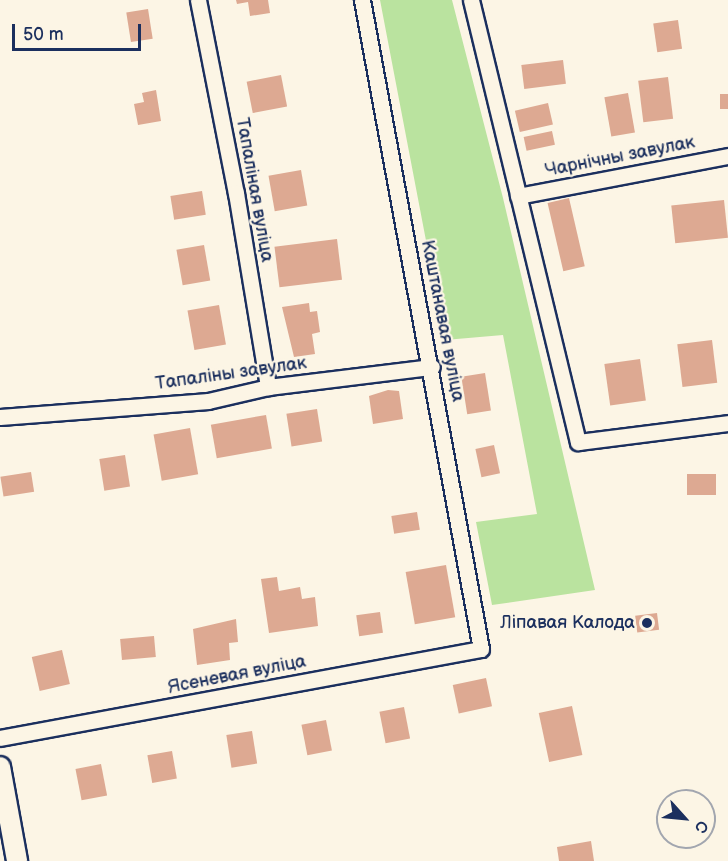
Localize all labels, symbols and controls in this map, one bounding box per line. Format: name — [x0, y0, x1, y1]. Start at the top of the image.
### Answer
scale bar — [15, 12, 144, 50]
text: 50 m — [23, 24, 64, 45]
street label: Тапаліная вуліца — [231, 116, 277, 264]
street label: Чарнічны завулак — [543, 132, 697, 182]
street label: Каштанавая вуліца — [416, 238, 468, 404]
street label: Тапаліны завулак — [154, 353, 308, 395]
place label: Ліпавая Калода — [500, 612, 635, 634]
marker: Ліпавая Калода — [640, 616, 654, 630]
street label: Ясеневая вуліца — [166, 651, 308, 699]
north arrow — [656, 789, 716, 849]
text: С — [690, 817, 712, 836]

